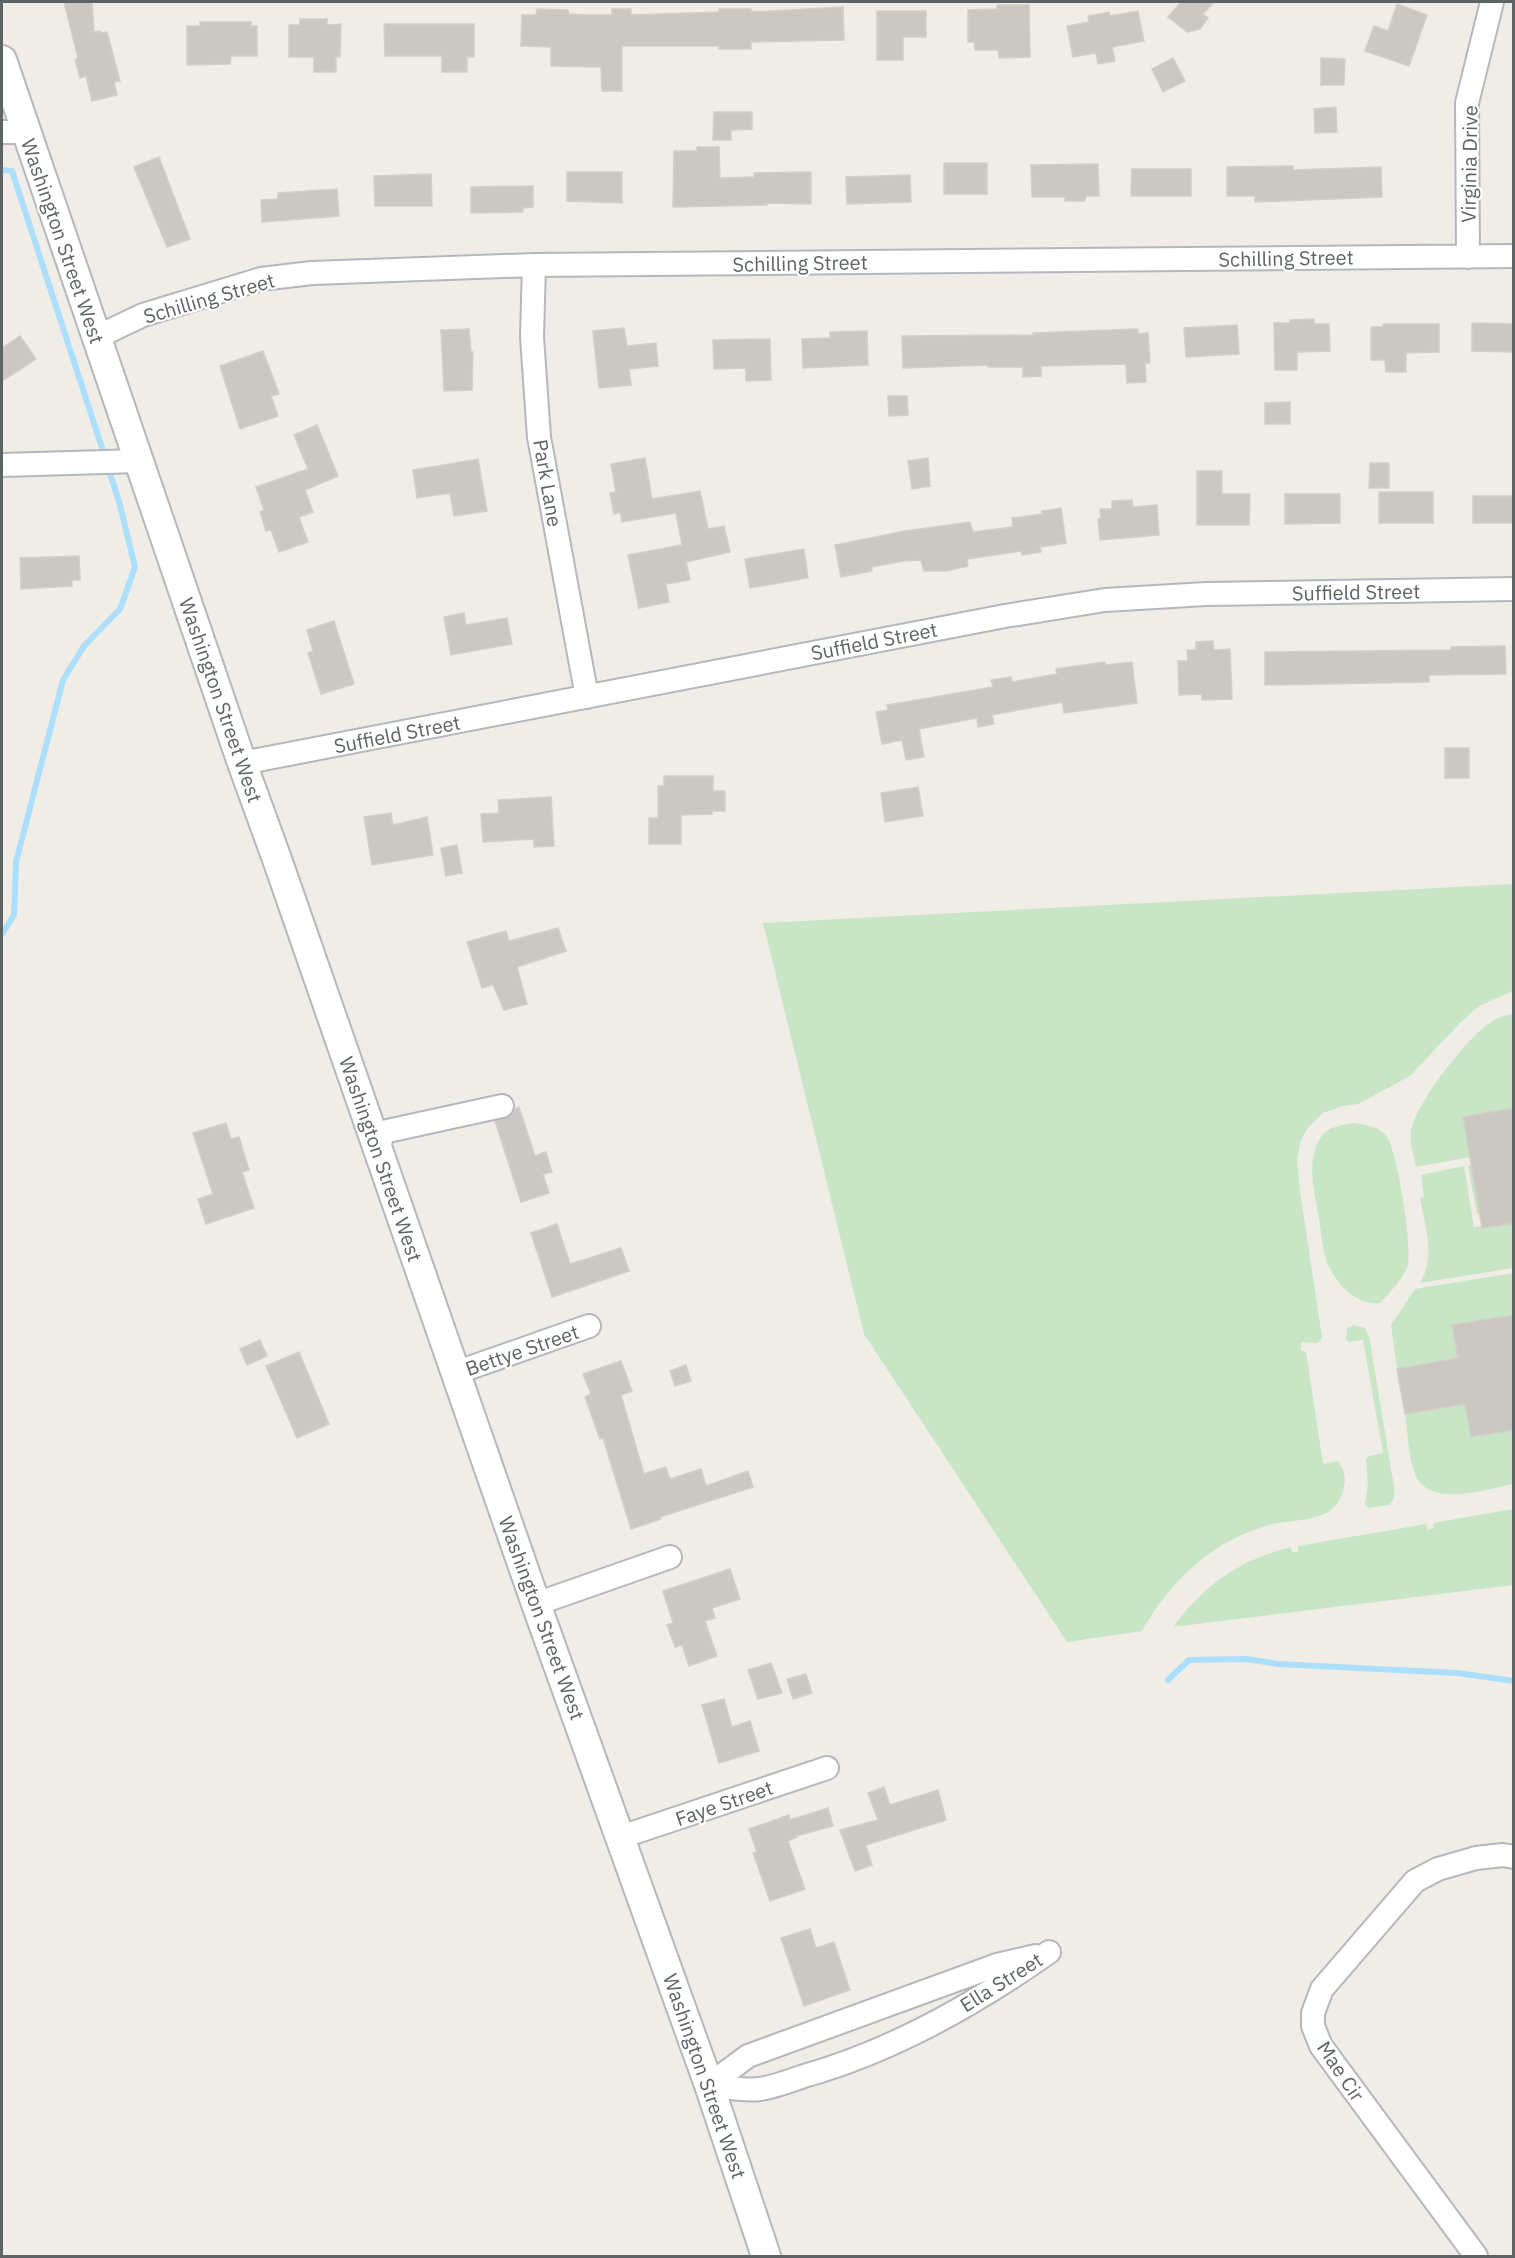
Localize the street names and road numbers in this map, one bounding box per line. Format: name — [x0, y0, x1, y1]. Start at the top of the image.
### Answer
street label: Virginia Drive — [1454, 105, 1484, 223]
street label: Washington Street West — [15, 135, 111, 347]
street label: Schilling Street — [1218, 243, 1354, 273]
street label: Schilling Street — [732, 248, 868, 278]
street label: Schilling Street — [140, 266, 278, 330]
street label: Park Lane — [527, 437, 569, 529]
street label: Suffield Street — [1292, 577, 1420, 607]
street label: Washington Street West — [173, 594, 269, 806]
street label: Suffield Street — [808, 615, 940, 667]
street label: Suffield Street — [331, 708, 463, 760]
street label: Washington Street West — [333, 1053, 429, 1265]
street label: Bettye Street — [462, 1318, 582, 1382]
street label: Washington Street West — [493, 1512, 591, 1724]
street label: Faye Street — [672, 1774, 776, 1832]
street label: Ella Street — [955, 1946, 1047, 2018]
street label: Washington Street West — [657, 1970, 753, 2182]
street label: Mae Cir — [1311, 2036, 1371, 2106]

